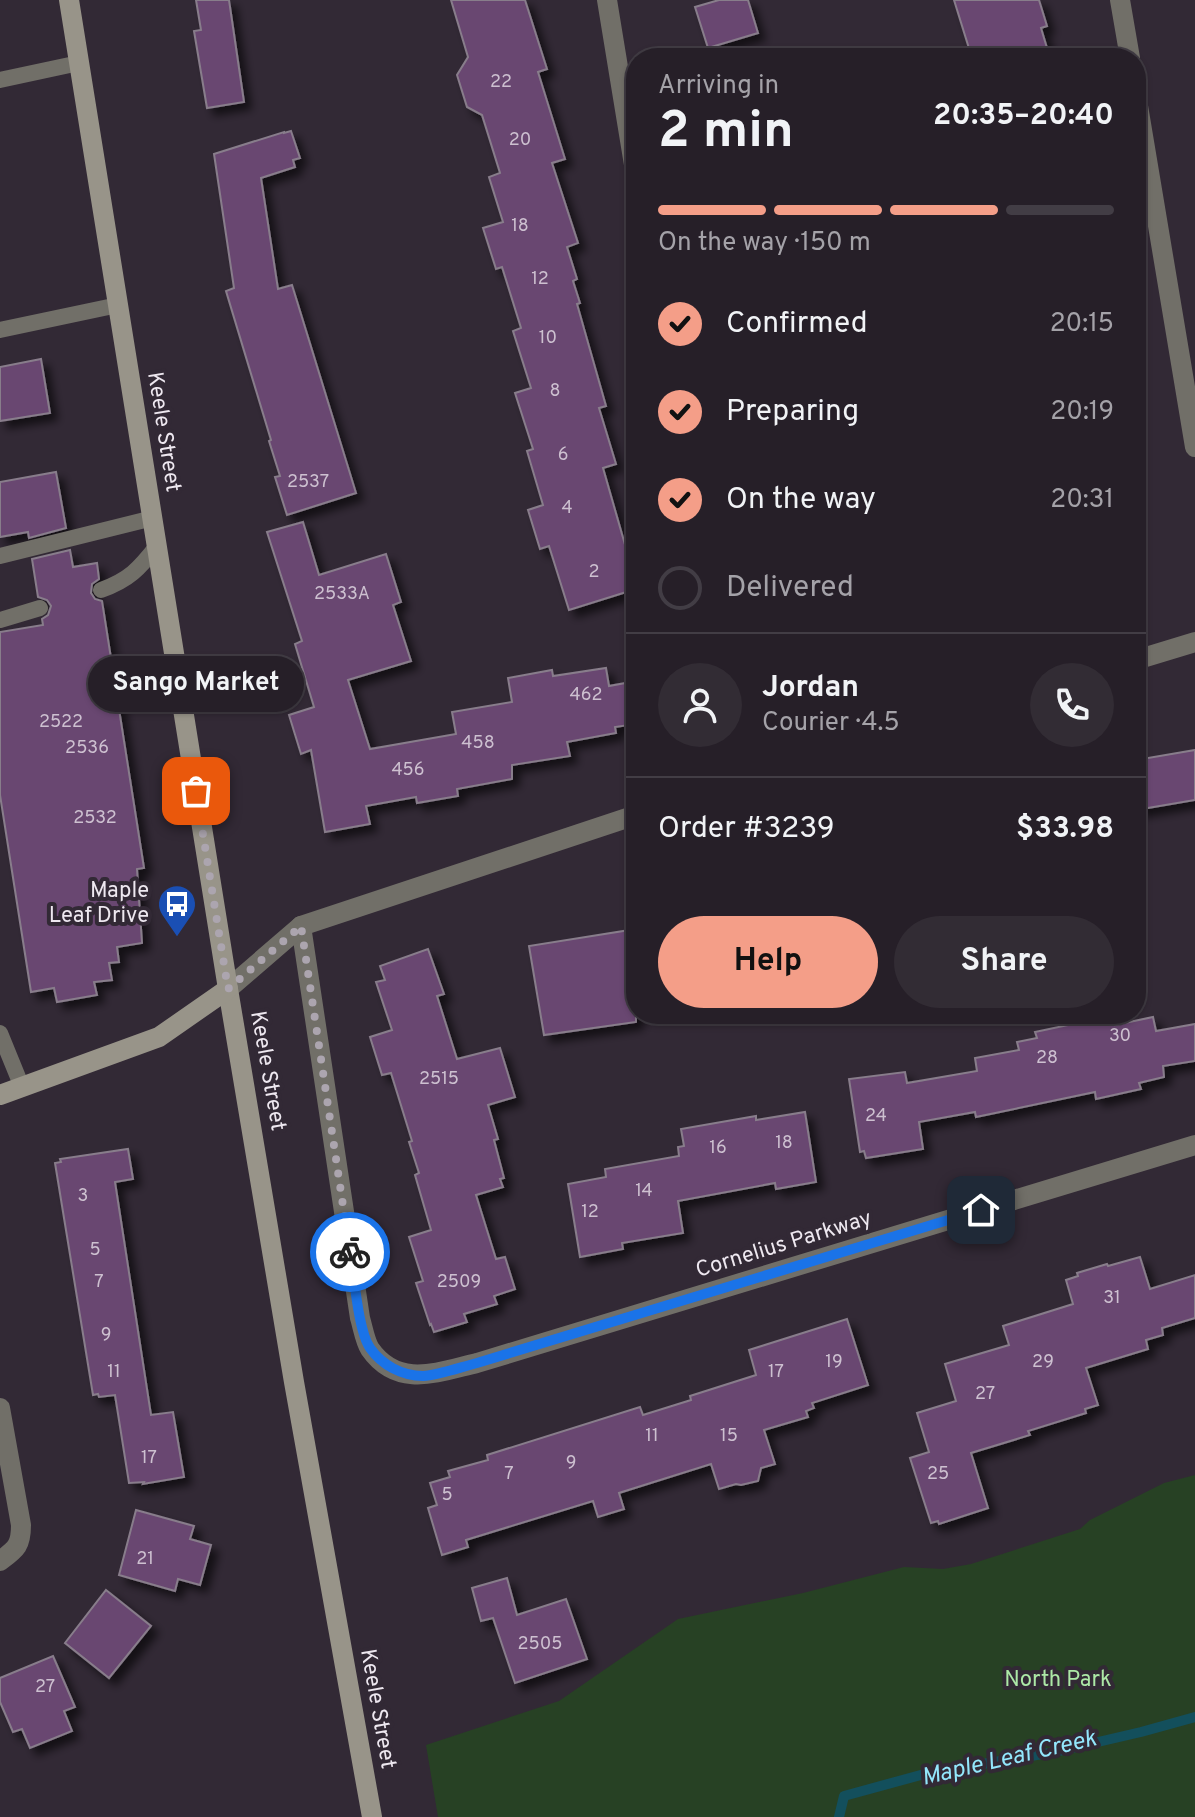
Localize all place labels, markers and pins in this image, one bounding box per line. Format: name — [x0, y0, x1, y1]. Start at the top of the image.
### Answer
callout: Sango Market — [88, 655, 304, 711]
pin — [162, 757, 230, 825]
place label: Maple Leaf Drive — [49, 878, 149, 930]
bus stop icon: Maple Leaf Drive — [156, 883, 198, 938]
pin — [947, 1176, 1015, 1244]

